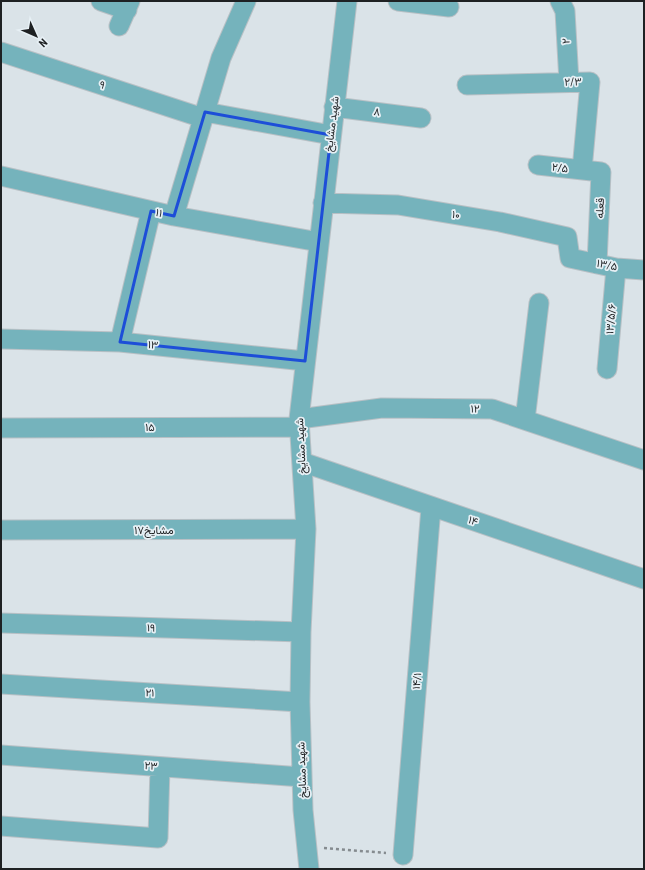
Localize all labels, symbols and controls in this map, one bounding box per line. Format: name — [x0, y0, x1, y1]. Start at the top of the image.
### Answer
north arrow — [16, 16, 56, 56]
text: N — [36, 36, 50, 50]
street label: ۲ — [559, 38, 573, 44]
street label: ۲/۳ — [564, 75, 582, 89]
street label: ۹ — [97, 78, 107, 92]
street label: شهید مشایخ — [322, 95, 343, 153]
street label: ۸ — [373, 105, 382, 119]
street label: ۲/۵ — [551, 161, 569, 175]
street label: قعله — [593, 198, 607, 218]
street label: ۱۱ — [154, 206, 164, 220]
street label: ۱۰ — [451, 208, 461, 222]
street label: ۱۳/۵ — [595, 257, 619, 273]
street label: ۱۳/۵/۶ — [603, 303, 619, 335]
street label: ۱۳ — [147, 338, 159, 352]
street label: ۱۲ — [470, 402, 480, 416]
street label: شهید مشایخ — [293, 417, 310, 474]
street label: ۱۵ — [145, 421, 155, 434]
street label: ۱۴ — [466, 513, 480, 529]
street label: ۱۷مشایخ — [134, 524, 174, 538]
street label: ۱۹ — [147, 621, 155, 635]
street label: ۱۴/۱ — [410, 672, 424, 690]
street label: ۲۱ — [145, 686, 155, 700]
street label: شهید مشایخ — [295, 741, 310, 798]
street label: ۲۳ — [144, 759, 158, 773]

